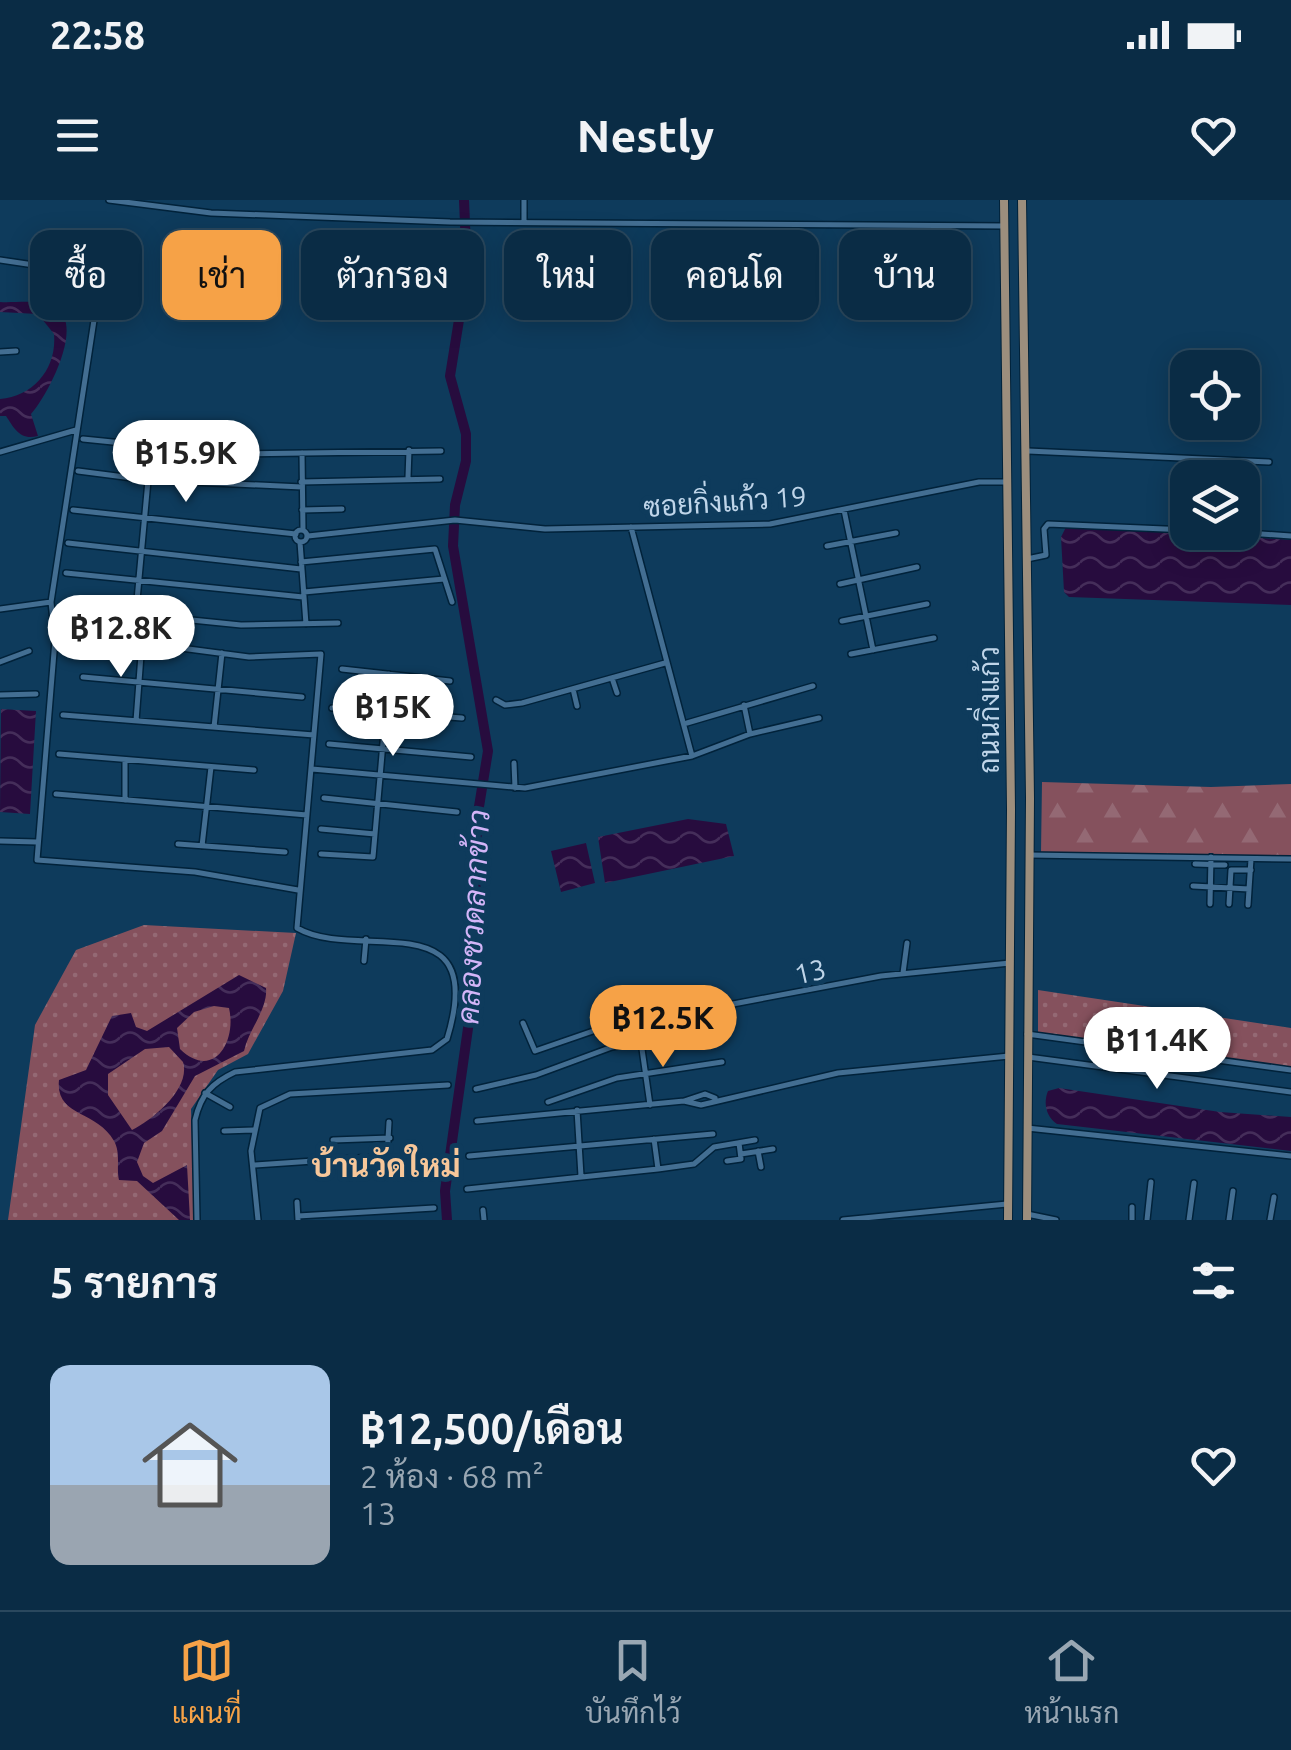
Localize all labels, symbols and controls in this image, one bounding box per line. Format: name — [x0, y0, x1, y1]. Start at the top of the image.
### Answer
text: 22:58 — [50, 14, 145, 56]
icon: menu — [50, 108, 105, 163]
icon: heart — [1186, 108, 1241, 163]
text: Nestly — [577, 110, 714, 161]
chip: ซื้อ — [30, 230, 142, 320]
chip: เช่า — [162, 230, 281, 320]
chip: ตัวกรอง — [301, 230, 484, 320]
chip: ใหม่ — [504, 230, 631, 320]
chip: คอนโด — [651, 230, 819, 320]
chip: บ้าน — [839, 230, 971, 320]
map controls — [1170, 350, 1260, 550]
button: locate — [1170, 350, 1260, 440]
pin: ฿15.9K — [105, 420, 267, 505]
text: ฿15.9K — [135, 434, 237, 470]
button: layers — [1170, 460, 1260, 550]
street label: ซอยกิ่งแก้ว 19 — [642, 473, 807, 522]
pin: ฿12.8K — [40, 595, 202, 680]
text: ฿12.8K — [70, 609, 172, 645]
street label: ถนนกิ่งแก้ว — [966, 646, 1004, 774]
pin: ฿15K — [334, 674, 452, 759]
text: ฿15K — [355, 688, 431, 724]
water label: คลองชวดลากข้าว — [448, 809, 496, 1025]
street label: 13 — [791, 952, 829, 990]
pin: ฿12.5K — [582, 985, 744, 1070]
text: ฿12.5K — [612, 999, 714, 1035]
pin: ฿11.4K — [1076, 1007, 1238, 1092]
text: ฿11.4K — [1106, 1021, 1208, 1057]
district label: บ้านวัดใหม่ — [311, 1144, 461, 1183]
icon: filters — [1186, 1253, 1241, 1308]
text: 5 รายการ — [50, 1259, 218, 1306]
icon: home — [130, 1405, 250, 1525]
text: ฿12,500/เดือน — [360, 1405, 624, 1452]
icon: heart — [1186, 1438, 1241, 1493]
text: 2 ห้อง · 68 m² — [360, 1458, 544, 1494]
text: 13 — [360, 1495, 396, 1531]
tab: แผนที่ — [172, 1633, 242, 1729]
tab: บันทึกไว้ — [585, 1633, 681, 1729]
tab: หน้าแรก — [1024, 1633, 1119, 1729]

